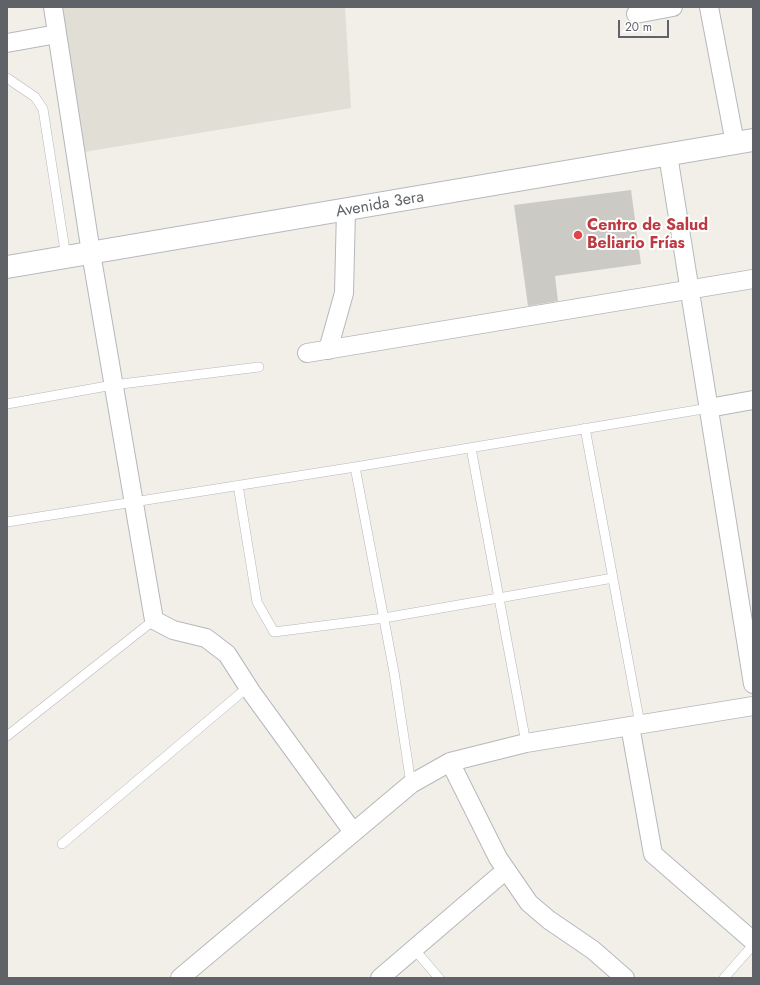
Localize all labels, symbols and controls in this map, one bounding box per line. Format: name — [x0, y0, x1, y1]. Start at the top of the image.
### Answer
scale bar — [620, 12, 671, 38]
text: 20 m — [625, 18, 652, 36]
street label: Avenida 3era — [334, 188, 426, 222]
place label: Centro de Salud Beliario Frías — [587, 216, 708, 254]
marker: Centro de Salud Beliario Frías — [572, 229, 584, 241]

